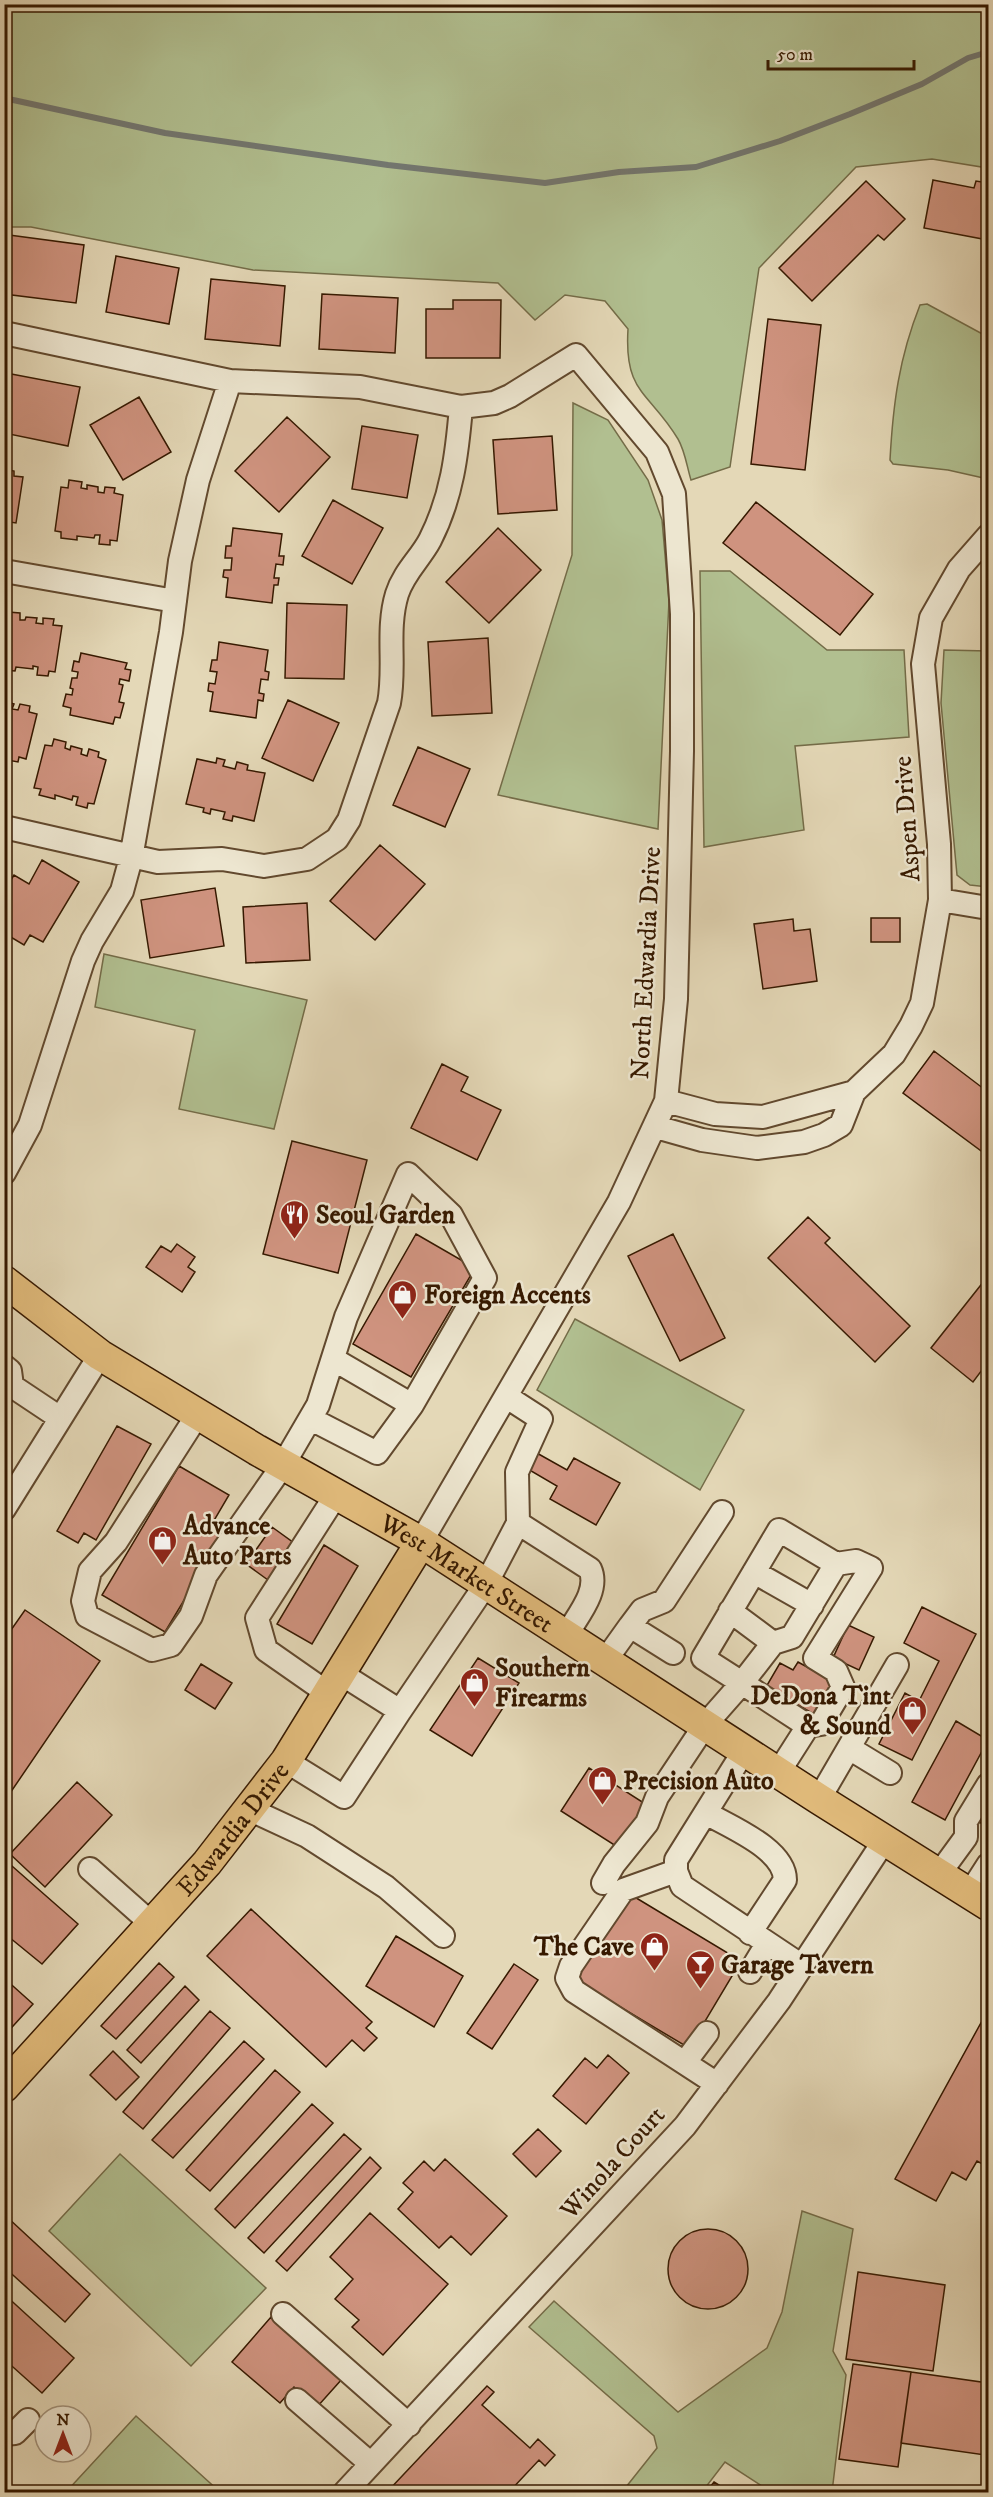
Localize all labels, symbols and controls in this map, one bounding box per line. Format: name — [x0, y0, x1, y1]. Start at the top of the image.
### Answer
scale bar — [768, 33, 914, 71]
text: 50 m — [777, 44, 813, 66]
street label: Aspen Drive — [887, 755, 928, 883]
street label: North Edwardia Drive — [624, 846, 669, 1080]
restaurant icon: Seoul Garden — [279, 1198, 311, 1240]
place label: Seoul Garden — [316, 1199, 456, 1232]
shop icon: Foreign Accents — [387, 1278, 419, 1320]
place label: Foreign Accents — [424, 1279, 591, 1312]
street label: West Market Street — [373, 1507, 559, 1641]
place label: Advance Auto Parts — [182, 1510, 292, 1573]
shop icon: Advance Auto Parts — [146, 1524, 178, 1566]
place label: Southern Firearms — [495, 1652, 590, 1715]
shop icon: Southern Firearms — [458, 1666, 490, 1708]
place label: DeDona Tint & Sound — [751, 1680, 892, 1743]
shop icon: DeDona Tint & Sound — [896, 1694, 928, 1736]
street label: Edwardia Drive — [170, 1756, 297, 1904]
shop icon: Precision Auto — [586, 1764, 618, 1806]
place label: Precision Auto — [623, 1765, 774, 1798]
shop icon: The Cave — [639, 1930, 671, 1972]
place label: The Cave — [533, 1931, 634, 1964]
bar icon: Garage Tavern — [684, 1948, 716, 1990]
place label: Garage Tavern — [721, 1949, 874, 1982]
street label: Winola Court — [553, 2099, 673, 2227]
north arrow — [33, 2404, 93, 2464]
text: N — [56, 2410, 70, 2430]

